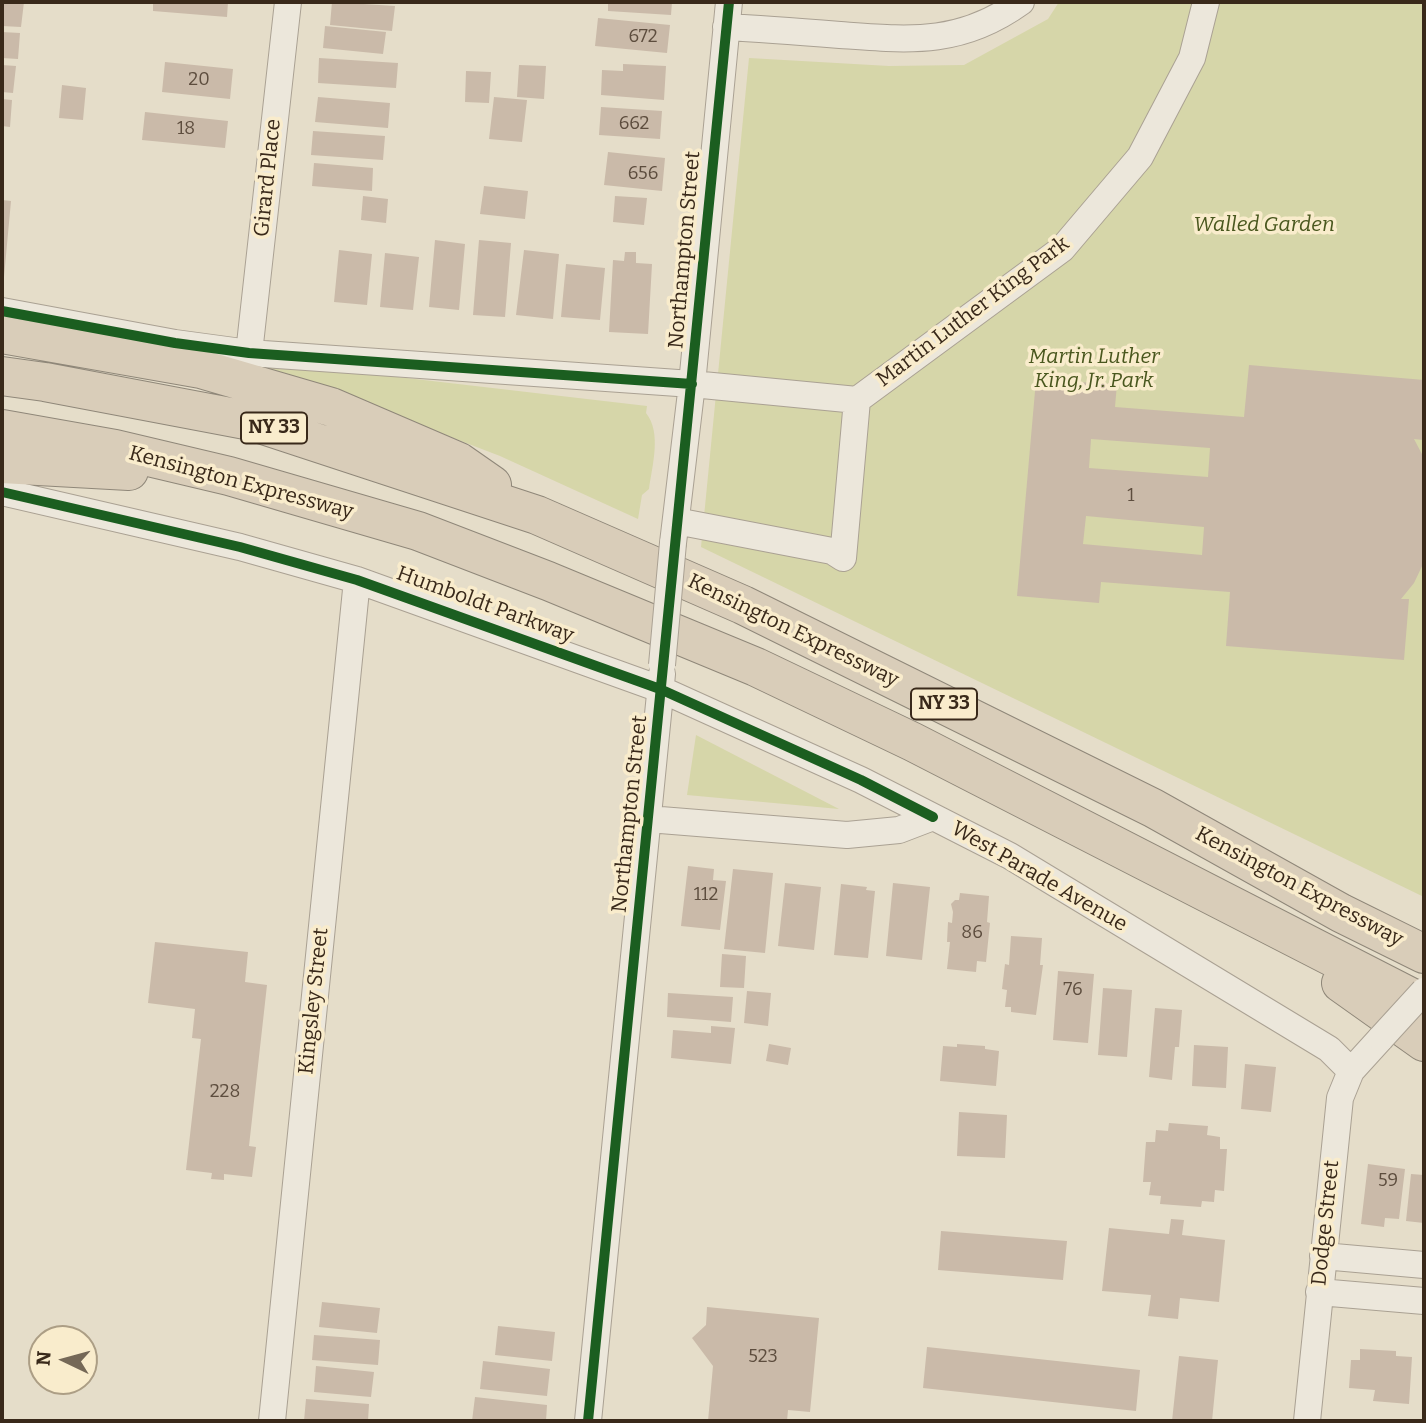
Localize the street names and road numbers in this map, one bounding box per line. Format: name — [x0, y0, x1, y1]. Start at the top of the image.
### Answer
street label: Girard Place — [249, 118, 287, 238]
street label: Northampton Street — [664, 150, 706, 350]
street label: Martin Luther King Park — [872, 231, 1074, 393]
road number: NY 33 — [241, 412, 307, 444]
street label: Kensington Expressway — [126, 441, 356, 525]
street label: Humboldt Parkway — [393, 561, 577, 649]
street label: Kensington Expressway — [683, 569, 903, 693]
road number: NY 33 — [911, 688, 977, 720]
street label: Northampton Street — [607, 714, 653, 914]
street label: West Parade Avenue — [947, 816, 1131, 938]
street label: Kensington Expressway — [1191, 822, 1407, 952]
street label: Kingsley Street — [294, 926, 334, 1076]
street label: Dodge Street — [1307, 1159, 1345, 1287]

